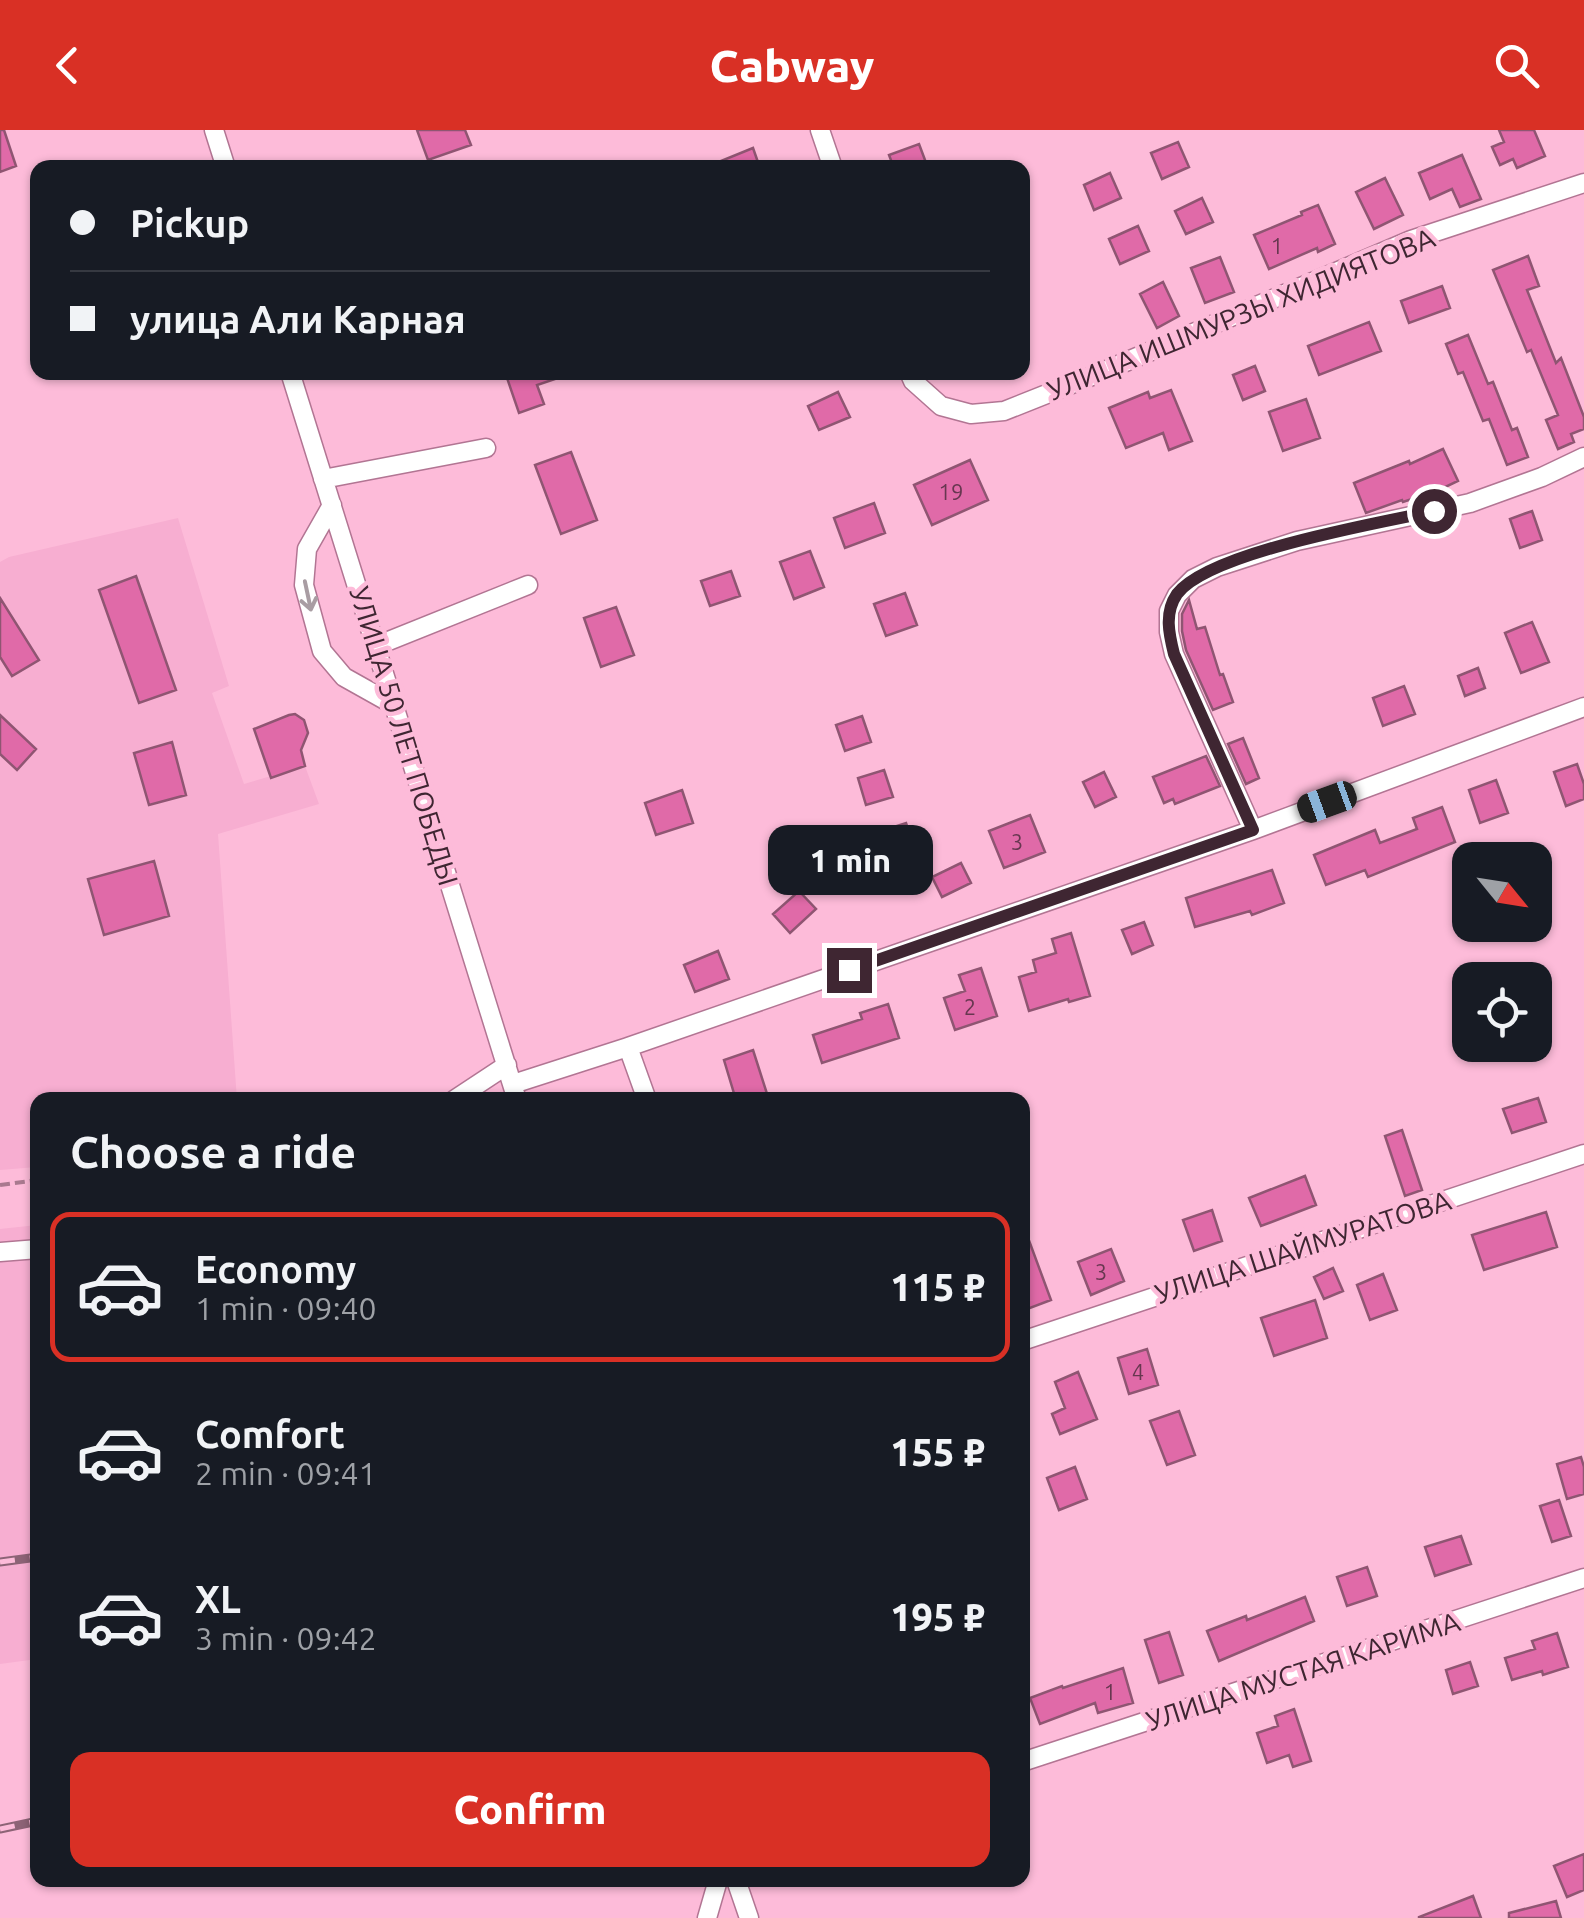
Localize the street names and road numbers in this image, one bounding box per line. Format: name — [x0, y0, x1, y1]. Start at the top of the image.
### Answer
street label: УЛИЦА ИШМУРЗЫ ХИДИЯТОВА — [1043, 221, 1439, 406]
street label: УЛИЦА 50 ЛЕТ ПОБЕДЫ — [344, 583, 465, 889]
street label: УЛИЦА ШАЙМУРАТОВА — [1151, 1184, 1455, 1309]
street label: УЛИЦА МУСТАЯ КАРИМА — [1142, 1605, 1464, 1736]

